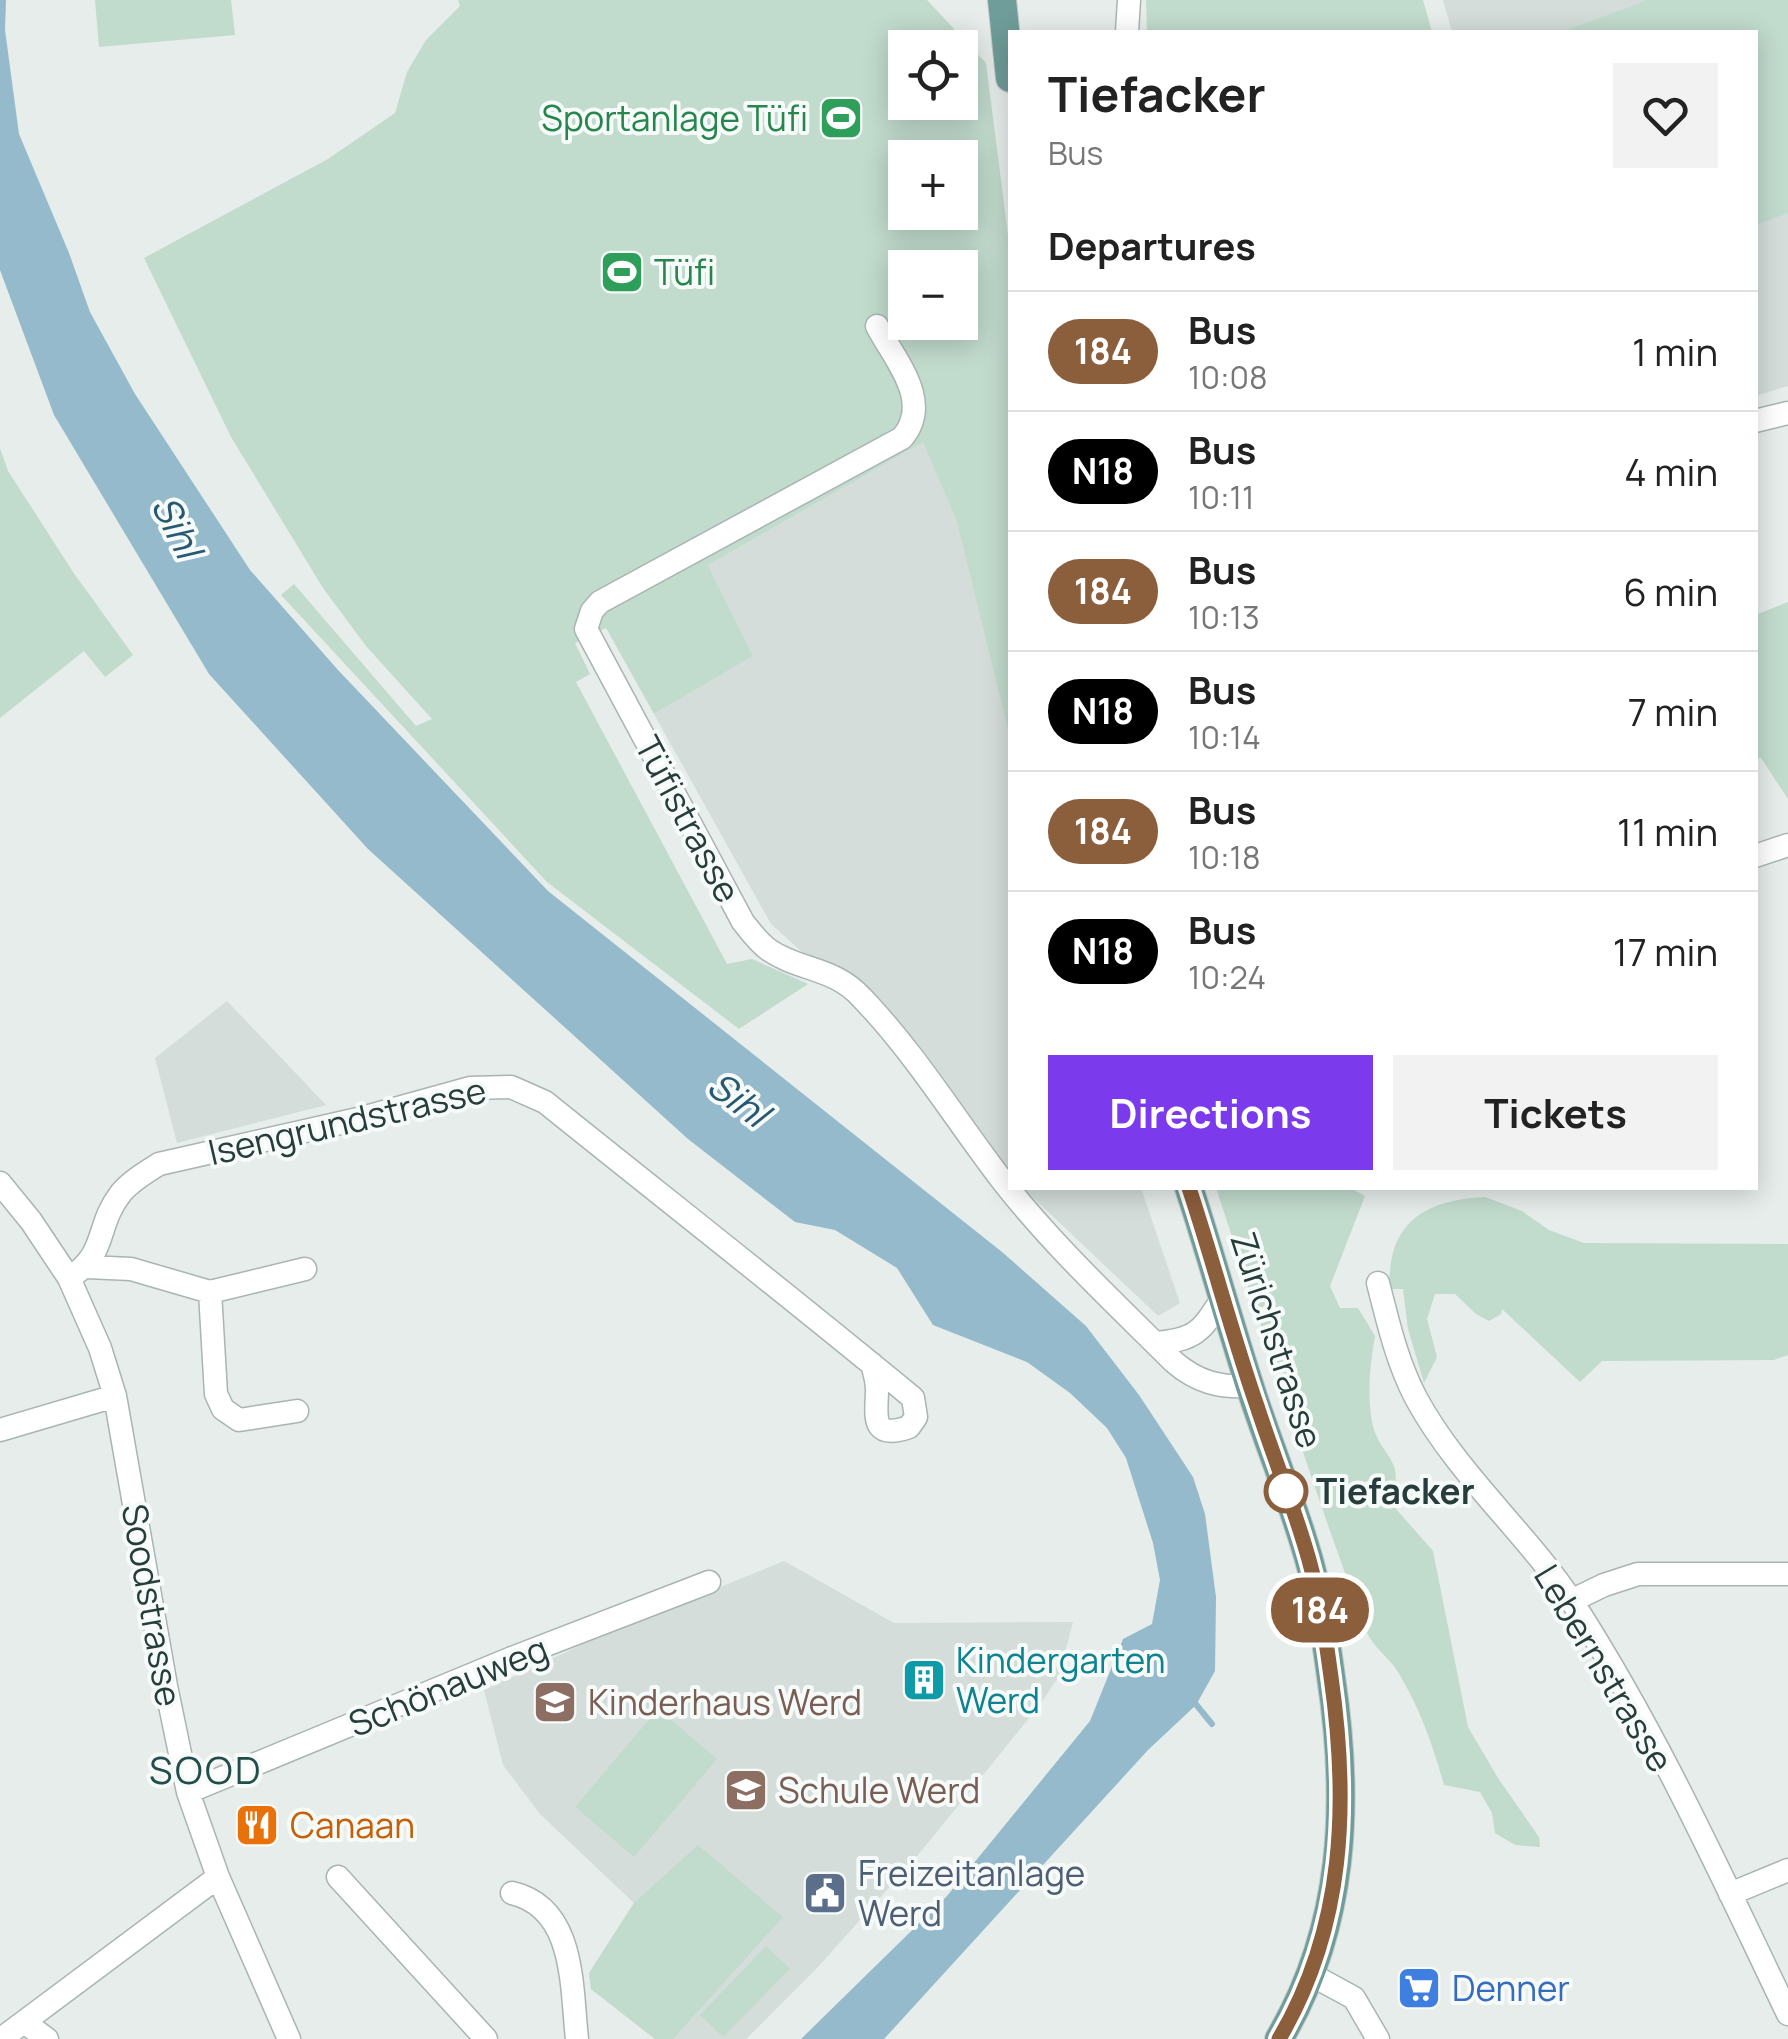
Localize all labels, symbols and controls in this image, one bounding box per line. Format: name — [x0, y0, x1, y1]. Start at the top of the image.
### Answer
map controls — [888, 30, 978, 340]
button: locate — [888, 30, 978, 120]
text: Tiefacker — [1048, 61, 1266, 126]
button: heart — [1613, 63, 1718, 168]
place label: Sportanlage Tüfi — [541, 94, 808, 142]
sports icon: Sportanlage Tüfi — [818, 95, 864, 141]
text: Bus — [1048, 131, 1103, 175]
button: + — [888, 140, 978, 230]
text: Departures — [1048, 219, 1256, 271]
place label: Tüfi — [654, 248, 715, 296]
sports icon: Tüfi — [599, 249, 645, 295]
button: − — [888, 250, 978, 340]
text: Bus — [1188, 303, 1256, 355]
text: 1 min — [1632, 325, 1718, 377]
text: 184 — [1074, 327, 1132, 375]
text: 10:08 — [1188, 355, 1268, 399]
text: Bus — [1188, 423, 1256, 475]
text: 4 min — [1624, 445, 1718, 497]
text: N18 — [1072, 447, 1134, 495]
text: 10:11 — [1188, 475, 1255, 519]
water label: Sihl — [140, 486, 218, 570]
text: Bus — [1188, 543, 1256, 595]
text: 6 min — [1623, 565, 1718, 617]
text: 184 — [1074, 567, 1132, 615]
text: 10:13 — [1188, 595, 1260, 639]
text: Bus — [1188, 663, 1256, 715]
text: 7 min — [1628, 685, 1718, 737]
text: N18 — [1072, 687, 1134, 735]
text: 10:14 — [1188, 715, 1261, 759]
street label: Tüfistrasse — [624, 727, 752, 911]
text: Bus — [1188, 783, 1256, 835]
text: 11 min — [1617, 805, 1718, 857]
text: 184 — [1074, 807, 1132, 855]
text: 10:18 — [1188, 835, 1261, 879]
text: Bus — [1188, 903, 1256, 955]
text: 17 min — [1613, 925, 1718, 977]
text: N18 — [1072, 927, 1134, 975]
text: 10:24 — [1188, 955, 1266, 999]
button: Directions — [1048, 1055, 1373, 1170]
button: Tickets — [1393, 1055, 1718, 1170]
water label: Sihl — [698, 1058, 783, 1140]
street label: Isengrundstrasse — [203, 1066, 491, 1176]
street label: Zürichstrasse — [1220, 1226, 1334, 1454]
place label: Tiefacker — [1316, 1467, 1475, 1515]
marker: Tiefacker — [1265, 1470, 1307, 1512]
street label: Soodstrasse — [111, 1500, 193, 1710]
street label: Lebernstrasse — [1523, 1555, 1685, 1781]
line badge: 184 — [1262, 1578, 1378, 1642]
text: 184 — [1291, 1586, 1349, 1634]
street label: Schönauweg — [341, 1624, 555, 1748]
place label: Kindergarten Werd — [956, 1636, 1166, 1724]
building icon: Kindergarten Werd — [901, 1657, 947, 1703]
place label: Kinderhaus Werd — [588, 1678, 862, 1726]
school or university icon: Kinderhaus Werd — [532, 1679, 578, 1725]
district label: SOOD — [149, 1743, 263, 1795]
place label: Schule Werd — [778, 1766, 980, 1814]
school or university icon: Schule Werd — [723, 1767, 769, 1813]
place label: Canaan — [290, 1801, 415, 1849]
restaurant icon: Canaan — [234, 1802, 280, 1848]
place label: Freizeitanlage Werd — [858, 1849, 1085, 1937]
public building icon: Freizeitanlage Werd — [802, 1870, 848, 1916]
place label: Denner — [1452, 1964, 1570, 2012]
supermarket icon: Denner — [1396, 1965, 1442, 2011]

